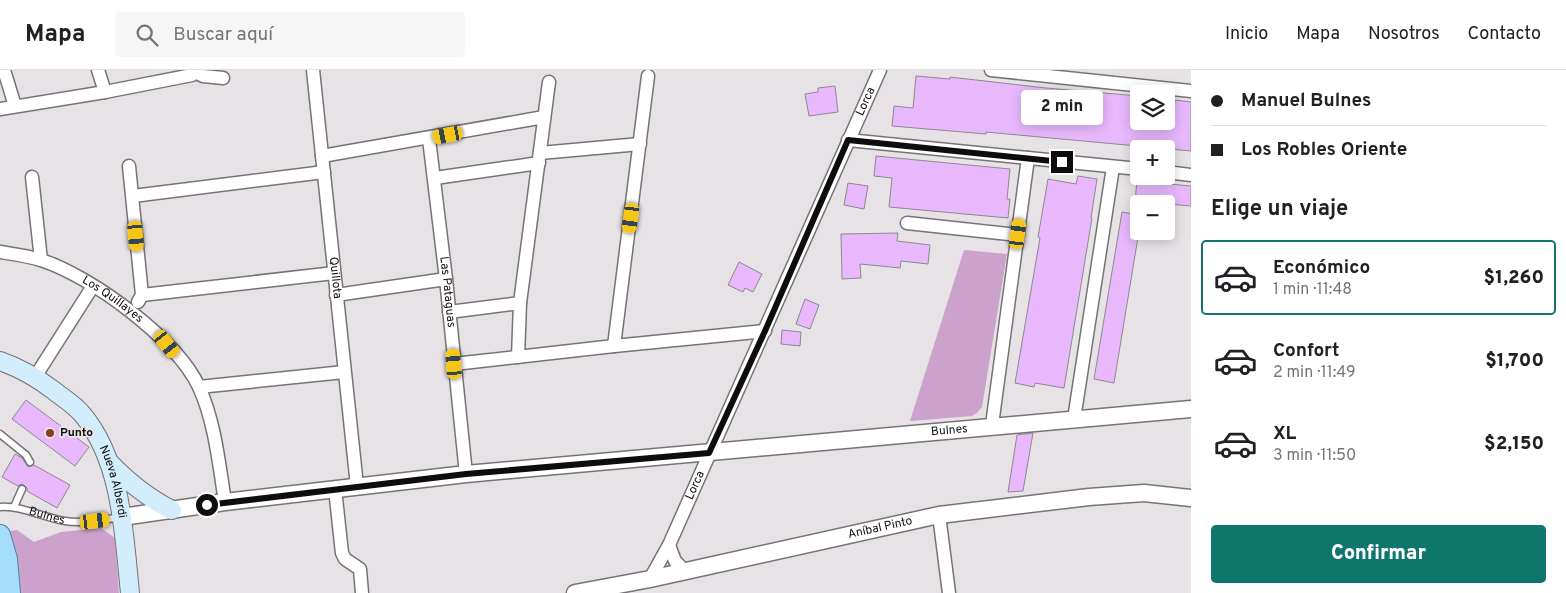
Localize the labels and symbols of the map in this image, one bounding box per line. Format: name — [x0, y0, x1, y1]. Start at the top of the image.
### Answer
street label: Lorca — [853, 85, 879, 119]
callout: 2 min — [1021, 89, 1103, 124]
car — [431, 125, 464, 145]
route end — [1051, 151, 1073, 173]
car — [621, 202, 640, 234]
car — [1008, 218, 1027, 250]
car — [127, 220, 144, 252]
street label: Las Pataguas — [435, 255, 459, 328]
street label: Quillota — [325, 256, 345, 300]
street label: Los Quillayes — [79, 273, 147, 327]
car — [151, 328, 182, 360]
car — [445, 348, 462, 380]
street label: Bulnes — [930, 421, 968, 440]
place label: Punto — [60, 425, 93, 441]
marker: Punto — [44, 427, 56, 439]
street label: Nueva Alberdi — [95, 443, 130, 519]
street label: Lorca — [682, 469, 709, 502]
route start — [196, 494, 218, 516]
street label: Bulnes — [27, 503, 66, 529]
car — [79, 512, 110, 530]
street label: Aníbal Pinto — [846, 513, 914, 543]

